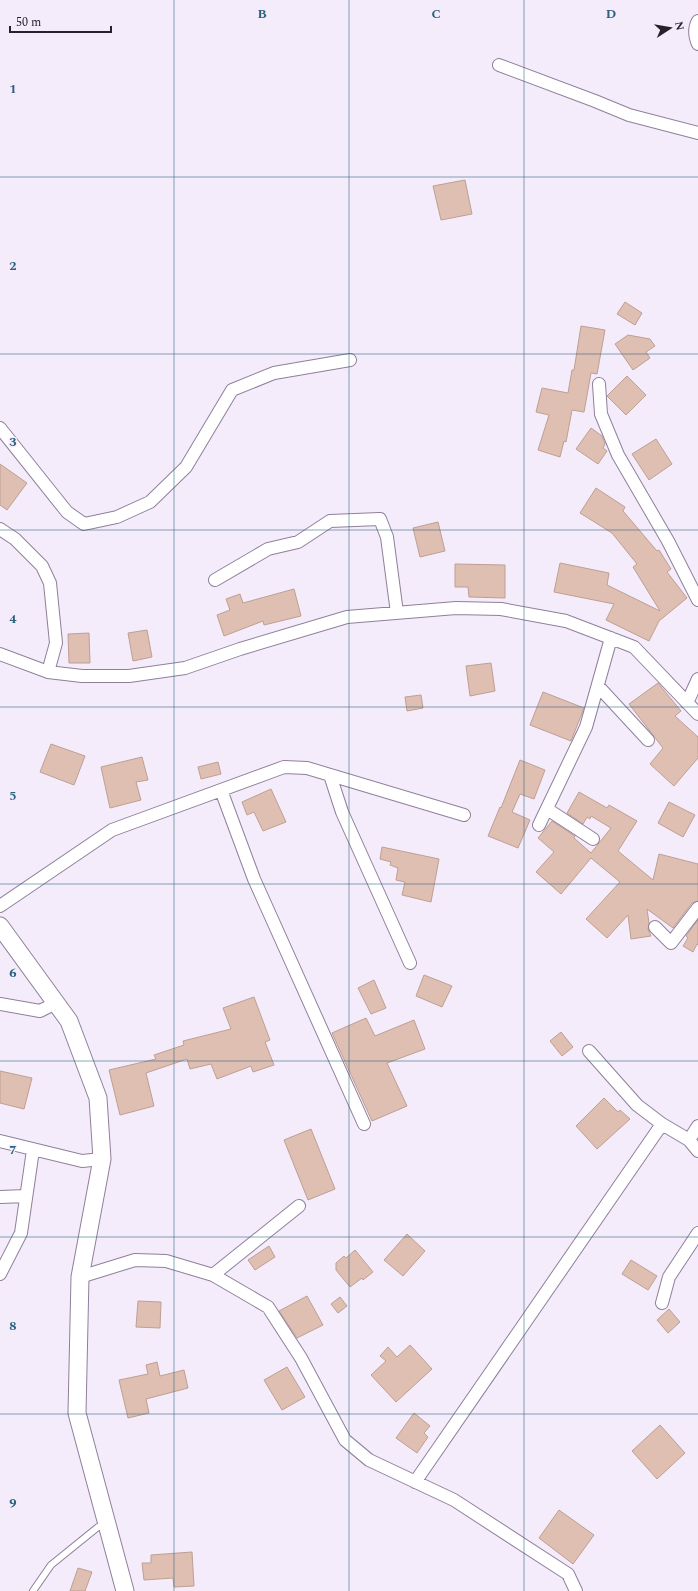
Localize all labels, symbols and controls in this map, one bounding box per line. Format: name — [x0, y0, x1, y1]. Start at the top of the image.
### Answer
text: B — [257, 4, 267, 24]
text: C — [431, 4, 441, 24]
text: D — [606, 4, 616, 24]
scale bar — [10, 8, 111, 34]
north arrow — [650, 8, 690, 48]
text: 50 m — [16, 13, 41, 32]
text: N — [670, 20, 689, 32]
text: 1 — [9, 79, 17, 99]
text: 2 — [9, 256, 17, 276]
text: 3 — [9, 432, 17, 452]
text: 4 — [9, 609, 17, 629]
text: 5 — [9, 786, 17, 806]
text: 6 — [9, 963, 17, 983]
text: 7 — [9, 1140, 17, 1160]
text: 8 — [9, 1316, 17, 1336]
text: 9 — [9, 1493, 17, 1513]

